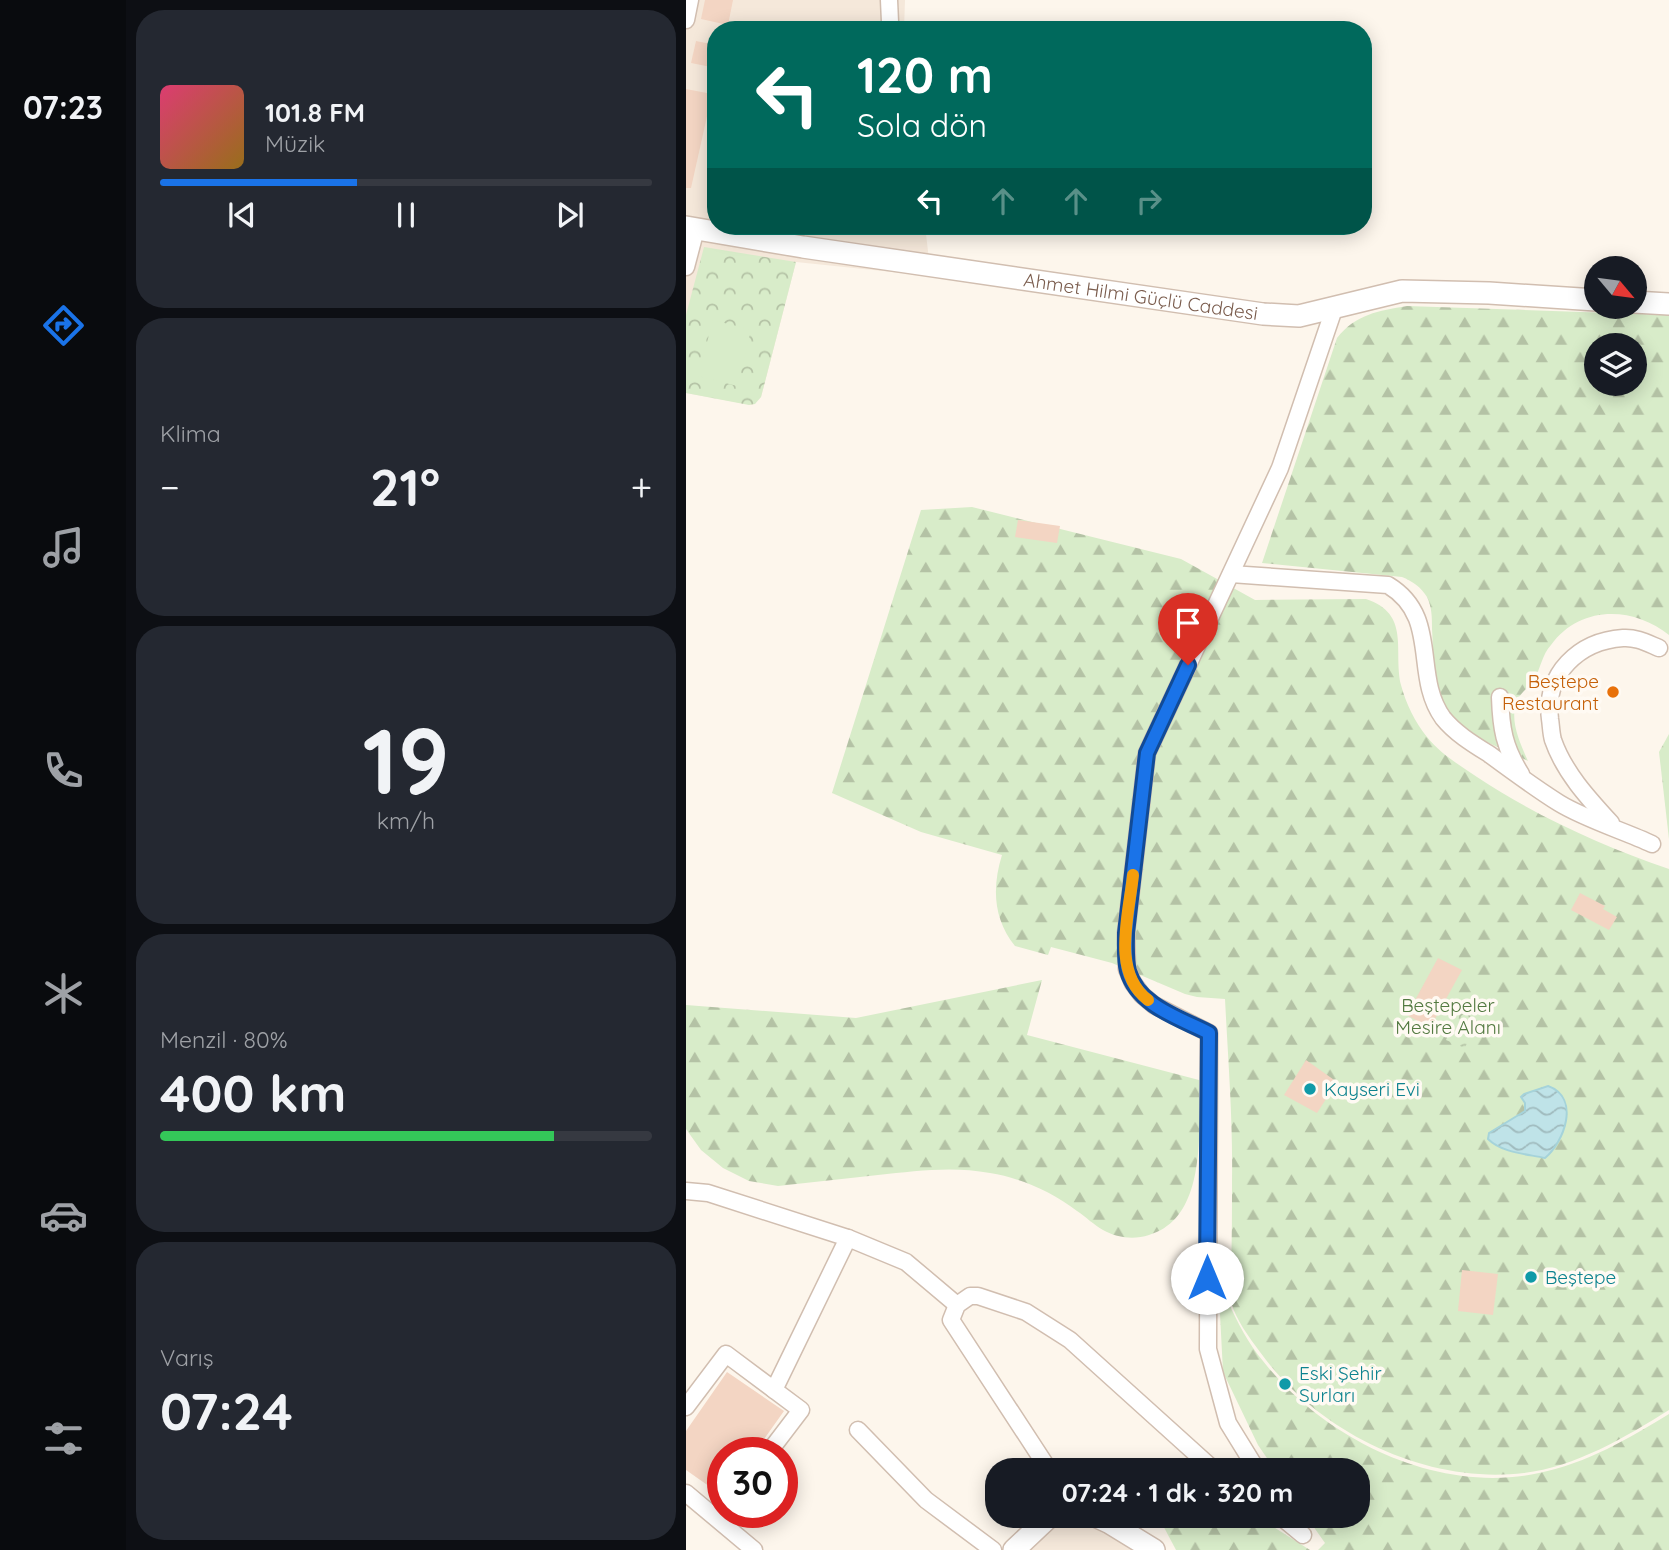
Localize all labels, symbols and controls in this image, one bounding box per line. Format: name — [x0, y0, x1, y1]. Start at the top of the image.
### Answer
text: 120 m — [857, 44, 993, 105]
icon: left — [742, 49, 833, 140]
text: 07:23 — [23, 87, 103, 127]
text: 101.8 FM — [265, 96, 365, 129]
text: Sola dön — [857, 105, 987, 145]
text: Müzik — [265, 129, 325, 158]
icon: left — [911, 182, 949, 220]
icon: ahead — [984, 182, 1022, 220]
icon: ahead — [1057, 182, 1095, 220]
icon: right — [1130, 182, 1168, 220]
icon: previous — [223, 196, 261, 234]
icon: pause — [387, 196, 425, 234]
icon: next — [551, 196, 589, 234]
north arrow — [1584, 256, 1647, 318]
map controls — [1584, 256, 1647, 396]
street label: Ahmet Hilmi Güçlü Caddesi — [1022, 267, 1259, 325]
icon: directions — [39, 301, 88, 350]
button: layers — [1584, 333, 1647, 396]
text: Klima — [160, 419, 221, 448]
text: 21° — [370, 454, 440, 519]
text: − — [160, 463, 180, 511]
text: + — [631, 463, 652, 511]
icon: music — [39, 523, 88, 572]
pin — [1158, 593, 1218, 665]
icon: arrive — [1169, 604, 1207, 642]
place label: Beştepe Restaurant — [1502, 669, 1599, 715]
marker: Beştepe Restaurant — [1605, 684, 1621, 700]
text: 19 — [362, 703, 450, 817]
icon: phone — [39, 746, 88, 795]
text: km/h — [377, 806, 435, 835]
icon: climate — [39, 969, 88, 1018]
park label: Beştepeler Mesire Alanı — [1395, 993, 1501, 1039]
text: Menzil · 80% — [160, 1025, 288, 1054]
text: 400 km — [160, 1060, 347, 1125]
place label: Kayseri Evi — [1324, 1077, 1420, 1101]
marker: Kayseri Evi — [1302, 1081, 1318, 1097]
icon: car — [39, 1191, 88, 1240]
position arrow — [1170, 1241, 1244, 1315]
place label: Beştepe — [1545, 1265, 1616, 1289]
marker: Beştepe — [1523, 1269, 1539, 1285]
text: Varış — [160, 1343, 214, 1372]
place label: Eski Şehir Surları — [1299, 1361, 1382, 1407]
marker: Eski Şehir Surları — [1277, 1376, 1293, 1392]
text: 07:24 — [160, 1378, 293, 1443]
icon: filters — [39, 1414, 88, 1463]
speed limit sign: 30 — [707, 1437, 798, 1528]
text: 07:24 · 1 dk · 320 m — [1062, 1476, 1293, 1509]

